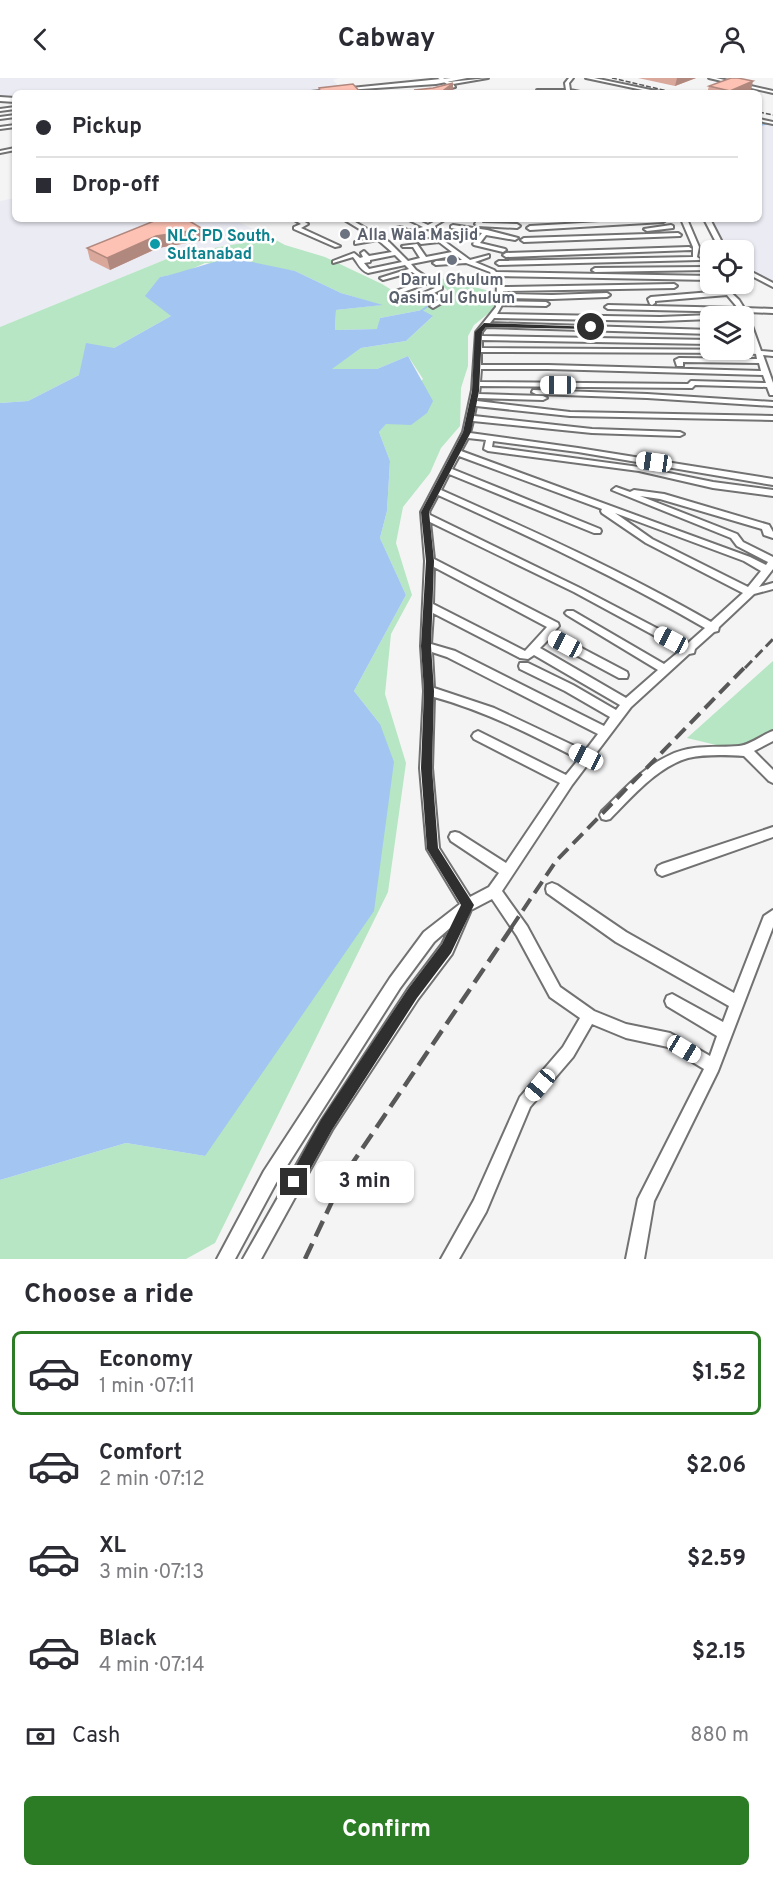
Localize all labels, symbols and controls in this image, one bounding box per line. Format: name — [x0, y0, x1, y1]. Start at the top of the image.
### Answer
text: Cabway — [338, 22, 435, 56]
icon: back — [24, 23, 57, 56]
icon: person — [716, 23, 749, 56]
text: Pickup — [72, 114, 142, 141]
text: Drop-off — [72, 172, 159, 199]
place label: Alla Wala Masjid — [357, 226, 478, 246]
place label: NLC PD South, Sultanabad — [167, 227, 275, 265]
marker: Alla Wala Masjid — [338, 227, 352, 241]
marker: NLC PD South, Sultanabad — [148, 237, 162, 251]
map controls — [700, 240, 754, 360]
button: locate — [700, 240, 754, 294]
marker: Darul Ghulum Qasim ul Ghulum — [445, 253, 459, 267]
place label: Darul Ghulum Qasim ul Ghulum — [389, 271, 515, 309]
button: layers — [700, 306, 754, 360]
route start — [577, 313, 604, 340]
car — [540, 376, 576, 394]
car — [635, 451, 673, 473]
car — [651, 624, 691, 656]
car — [545, 628, 585, 660]
car — [566, 741, 606, 773]
car — [664, 1032, 704, 1066]
car — [522, 1065, 558, 1105]
callout: 3 min — [315, 1161, 414, 1203]
route end — [280, 1168, 307, 1195]
text: 3 min — [338, 1169, 391, 1195]
text: Choose a ride — [24, 1278, 194, 1312]
icon: car — [27, 1346, 81, 1400]
text: Economy — [99, 1347, 193, 1374]
text: $1.52 — [692, 1360, 746, 1387]
text: 1 min · 07:11 — [99, 1374, 195, 1400]
icon: car — [27, 1439, 81, 1493]
text: Comfort — [99, 1440, 182, 1467]
text: $2.06 — [686, 1453, 746, 1480]
text: 2 min · 07:12 — [99, 1467, 205, 1493]
icon: car — [27, 1532, 81, 1586]
text: XL — [99, 1533, 126, 1560]
text: $2.59 — [687, 1546, 746, 1573]
text: 3 min · 07:13 — [99, 1560, 204, 1586]
icon: car — [27, 1625, 81, 1679]
text: Black — [99, 1626, 157, 1653]
text: $2.15 — [692, 1639, 746, 1666]
text: 4 min · 07:14 — [99, 1653, 205, 1679]
icon: cash — [24, 1720, 57, 1753]
text: Cash — [72, 1723, 121, 1750]
text: 880 m — [690, 1723, 749, 1749]
button: Confirm — [24, 1796, 749, 1865]

